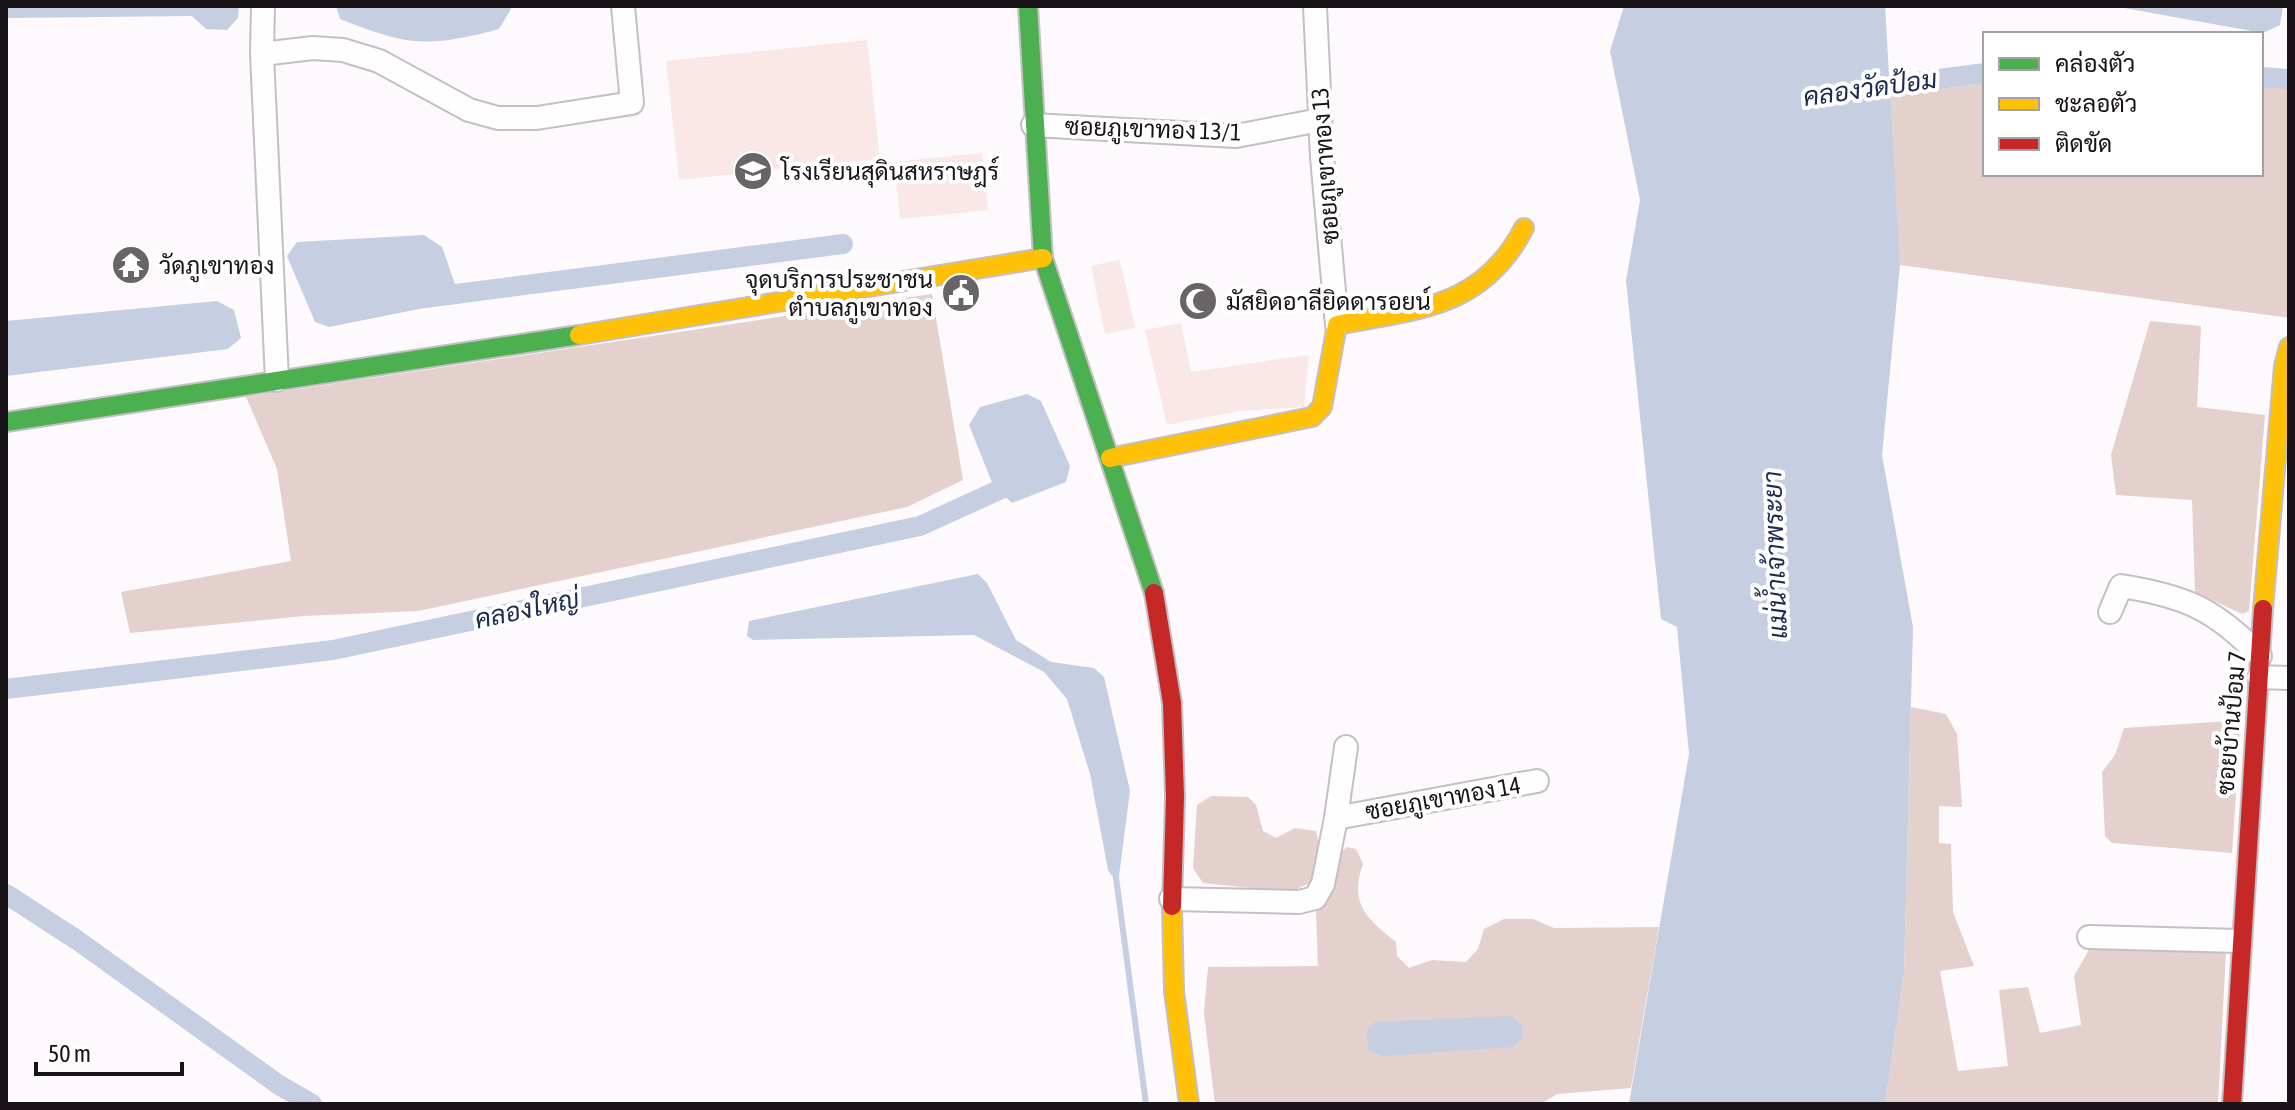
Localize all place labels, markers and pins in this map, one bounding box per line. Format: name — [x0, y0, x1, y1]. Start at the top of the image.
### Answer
school or university icon: โรงเรียนสุดินสหราษฎร์ — [732, 150, 774, 192]
place label: โรงเรียนสุดินสหราษฎร์ — [779, 156, 999, 188]
temple icon: วัดภูเขาทอง — [110, 244, 152, 286]
place label: วัดภูเขาทอง — [159, 252, 274, 283]
place label: จุดบริการประชาชน ตำบลภูเขาทอง — [745, 266, 933, 325]
public building icon: จุดบริการประชาชน ตำบลภูเขาทอง — [940, 272, 982, 314]
mosque icon: มัสยิดอาลียิดดารอยน์ — [1177, 280, 1219, 322]
place label: มัสยิดอาลียิดดารอยน์ — [1226, 286, 1431, 315]

